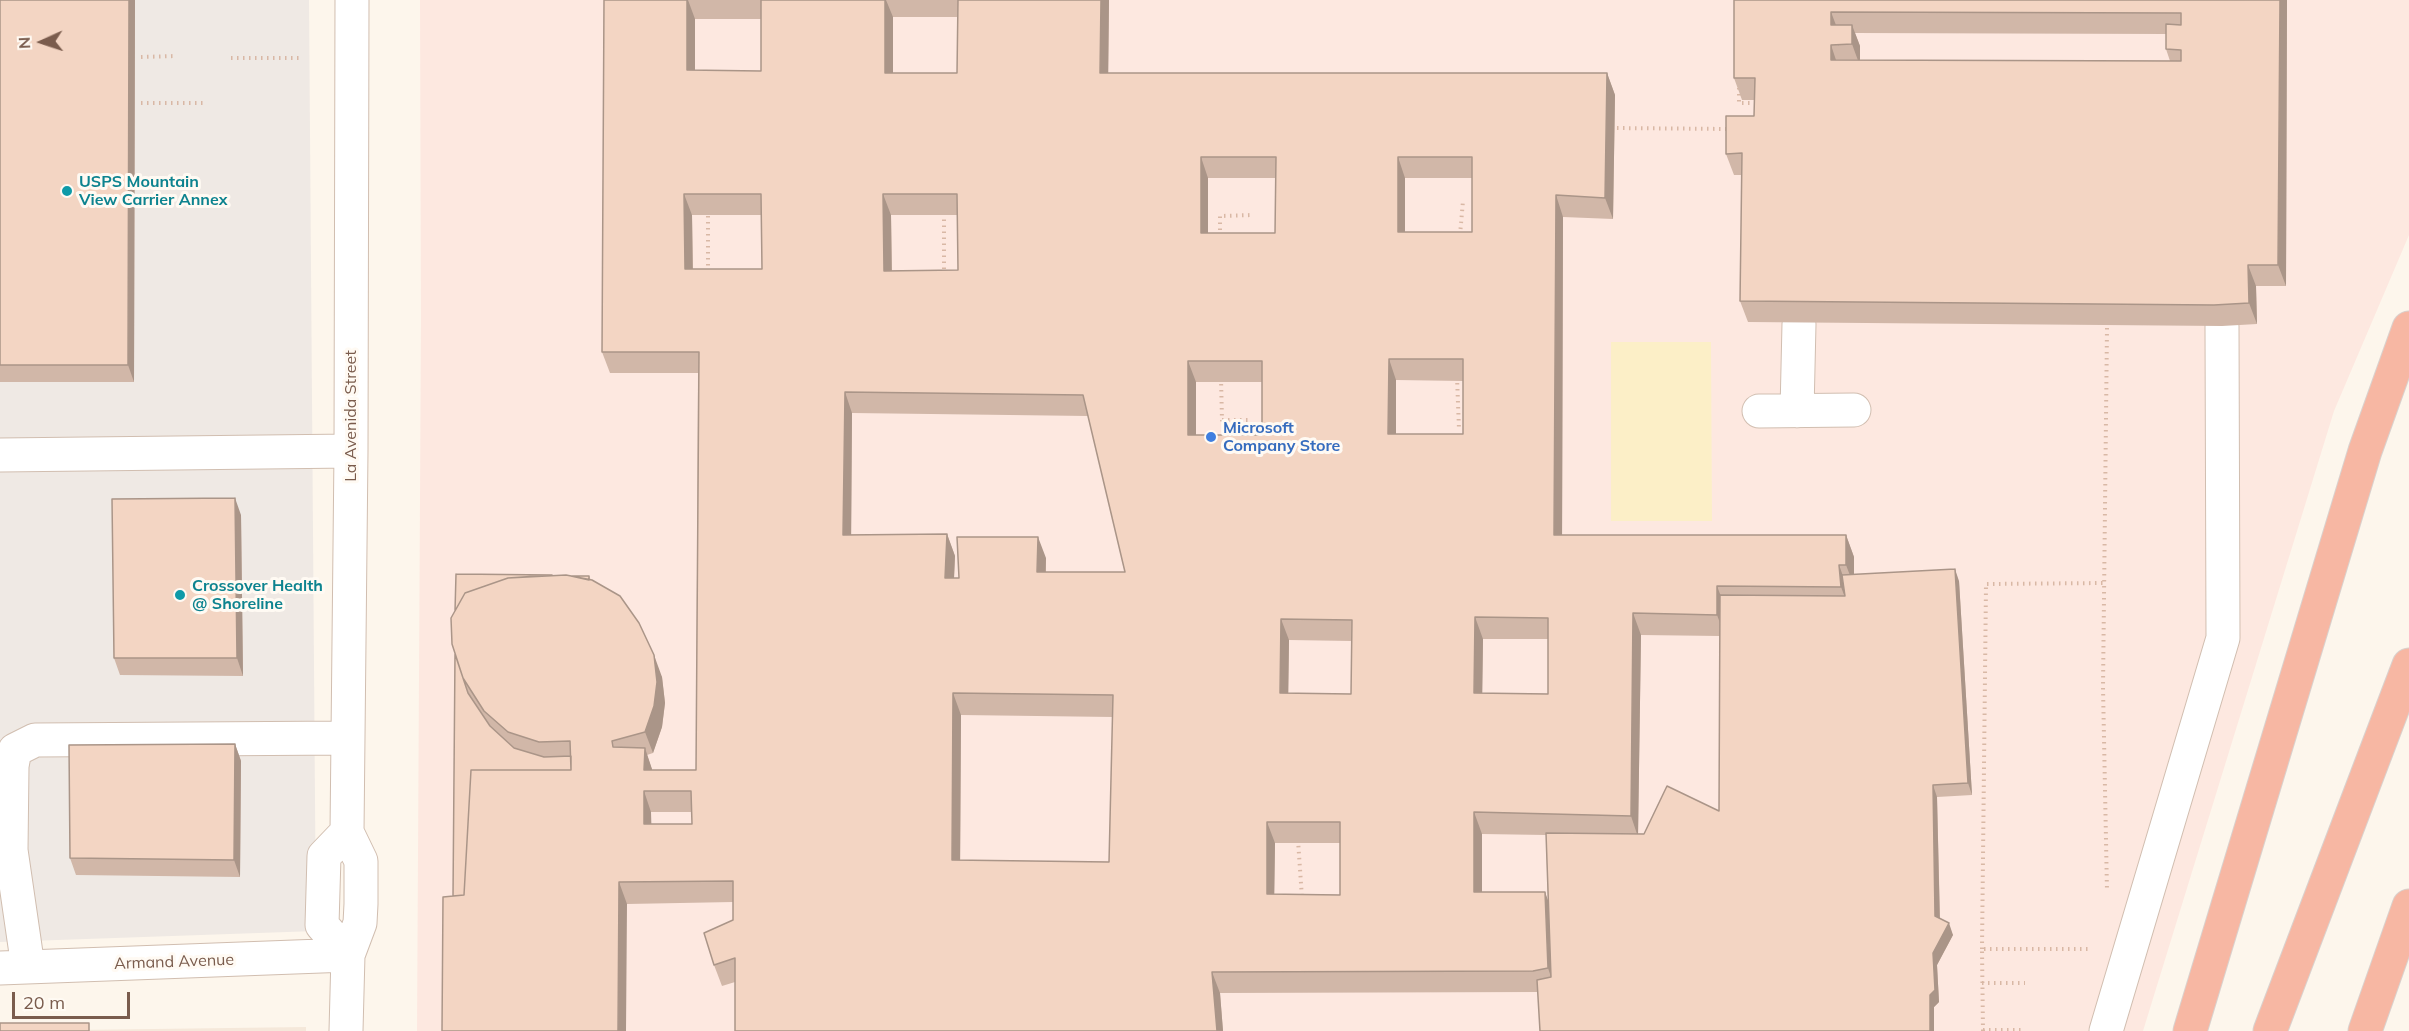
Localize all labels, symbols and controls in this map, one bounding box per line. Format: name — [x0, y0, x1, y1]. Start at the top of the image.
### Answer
north arrow — [12, 12, 72, 72]
text: N — [14, 36, 34, 50]
place label: USPS Mountain View Carrier Annex — [79, 172, 227, 210]
marker: USPS Mountain View Carrier Annex — [60, 184, 74, 198]
street label: La Avenida Street — [341, 350, 361, 482]
place label: Microsoft Company Store — [1223, 418, 1340, 456]
marker: Microsoft Company Store — [1204, 430, 1218, 444]
place label: Crossover Health @ Shoreline — [192, 576, 323, 614]
marker: Crossover Health @ Shoreline — [173, 588, 187, 602]
street label: Armand Avenue — [114, 950, 234, 974]
scale bar — [15, 980, 134, 1018]
text: 20 m — [23, 991, 65, 1014]

